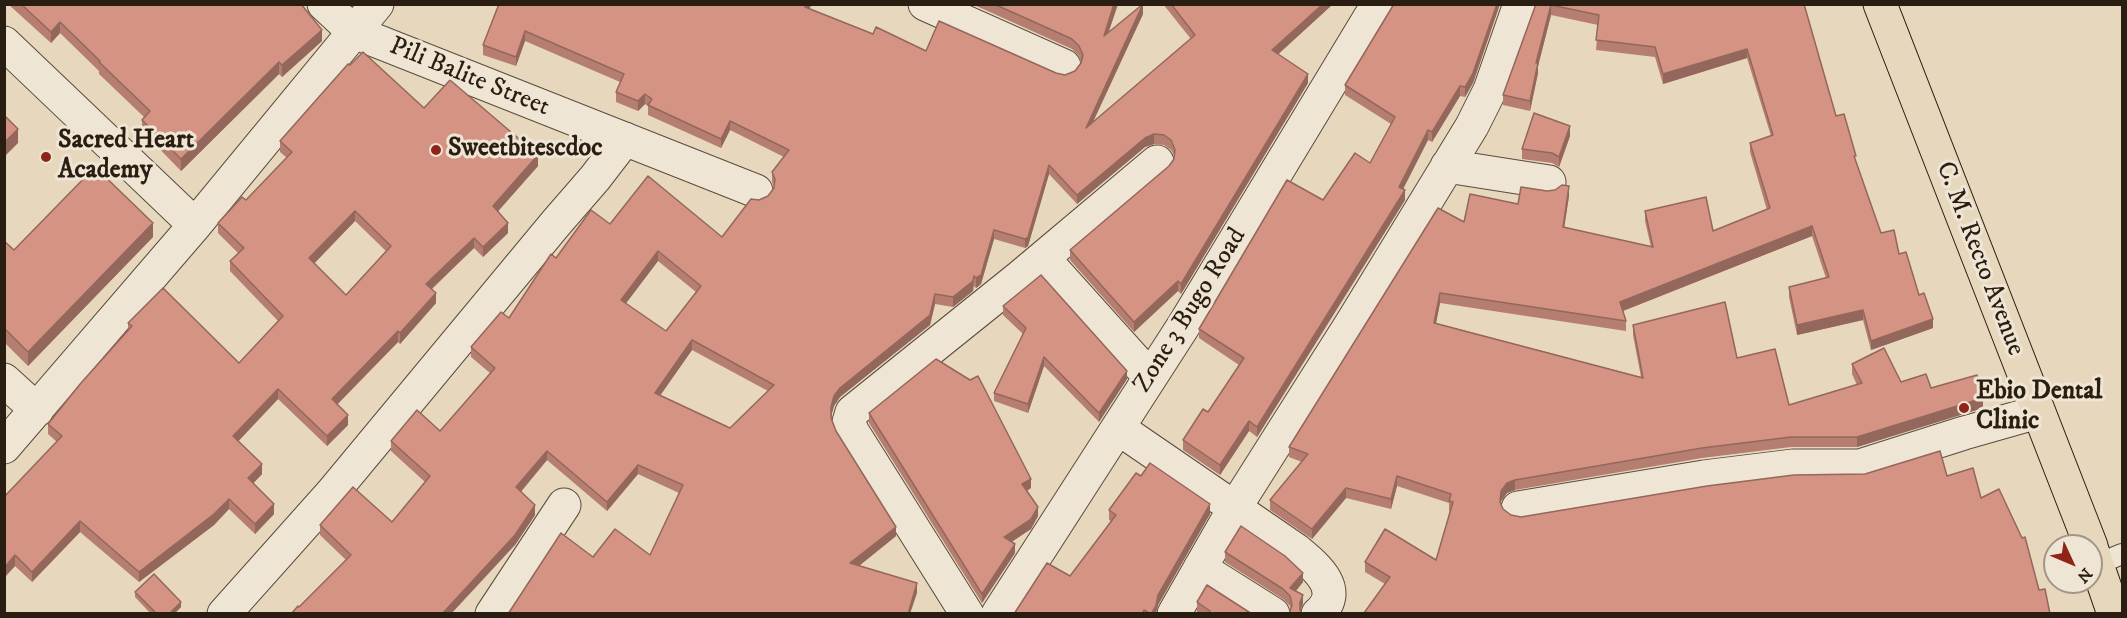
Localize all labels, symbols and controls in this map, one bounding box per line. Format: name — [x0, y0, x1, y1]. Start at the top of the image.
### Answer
street label: Pili Balite Street — [384, 32, 554, 124]
place label: Sacred Heart Academy — [58, 126, 194, 188]
place label: Sweetbitescdoc — [448, 134, 602, 166]
marker: Sweetbitescdoc — [429, 143, 443, 157]
marker: Sacred Heart Academy — [39, 150, 53, 164]
street label: C. M. Recto Avenue — [1928, 158, 2030, 360]
street label: Zone 3 Bugo Road — [1128, 223, 1254, 399]
place label: Ebio Dental Clinic — [1976, 377, 2102, 438]
marker: Ebio Dental Clinic — [1957, 401, 1971, 415]
north arrow — [2043, 534, 2103, 594]
text: N — [2073, 563, 2096, 587]

